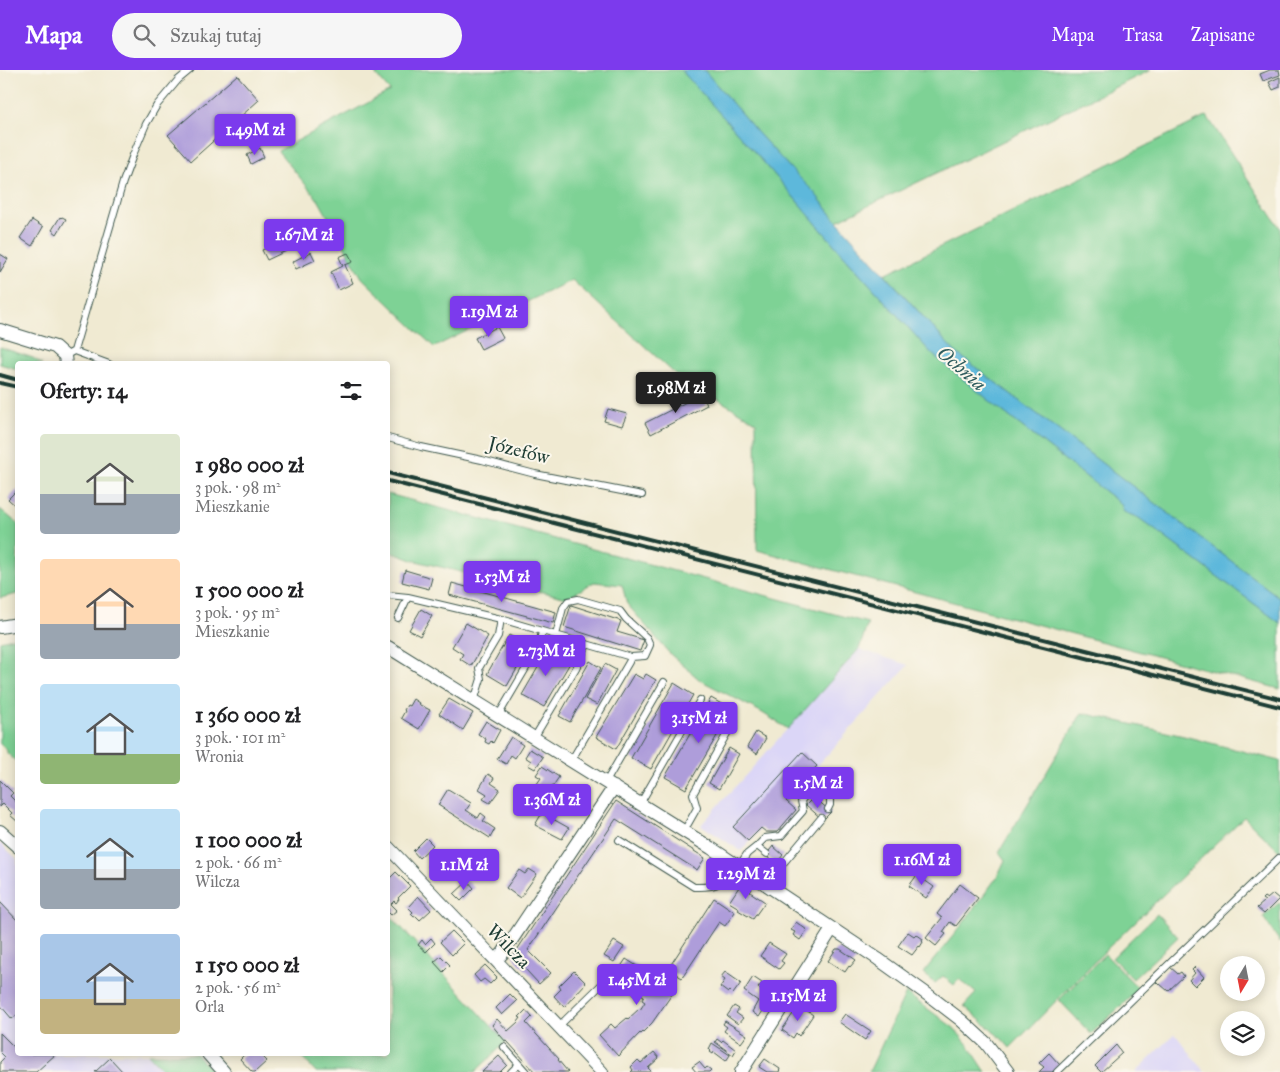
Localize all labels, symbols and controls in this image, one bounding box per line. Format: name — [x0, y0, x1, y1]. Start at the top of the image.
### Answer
search box — [112, 13, 462, 58]
text: Mapa — [25, 20, 82, 50]
icon: search — [130, 21, 158, 49]
text: Szukaj tutaj — [170, 24, 262, 47]
text: Mapa — [1052, 24, 1094, 46]
text: Trasa — [1122, 24, 1163, 46]
text: Zapisane — [1191, 24, 1255, 46]
pin: 1.49M zł — [203, 114, 307, 156]
text: 1.49M zł — [226, 120, 284, 139]
pin: 1.67M zł — [252, 218, 356, 261]
text: 1.67M zł — [275, 225, 333, 244]
pin: 1.19M zł — [437, 296, 541, 338]
text: 1.19M zł — [461, 302, 517, 321]
water label: Ochnia — [933, 340, 991, 396]
pin: 1.98M zł — [624, 372, 728, 414]
icon: filters — [337, 377, 365, 405]
text: Oferty: 14 — [40, 378, 127, 404]
text: 1.98M zł — [647, 378, 705, 397]
street label: Józefów — [484, 431, 552, 470]
text: 1 980 000 zł — [195, 452, 304, 478]
icon: home — [80, 454, 140, 514]
text: 3 pok. · 98 m² — [195, 478, 281, 497]
text: Mieszkanie — [195, 497, 270, 516]
pin: 1.53M zł — [450, 560, 554, 603]
text: 1.53M zł — [475, 567, 529, 586]
text: 1 500 000 zł — [195, 577, 303, 603]
icon: home — [80, 579, 140, 639]
text: 3 pok. · 95 m² — [195, 603, 280, 622]
text: Mieszkanie — [195, 622, 270, 641]
pin: 2.73M zł — [494, 634, 598, 677]
text: 2.73M zł — [517, 641, 575, 660]
text: 1 360 000 zł — [195, 702, 300, 728]
pin: 3.15M zł — [647, 702, 751, 744]
icon: home — [80, 704, 140, 764]
text: 3.15M zł — [671, 708, 727, 727]
text: 3 pok. · 101 m² — [195, 728, 285, 747]
text: Wronia — [195, 747, 243, 766]
pin: 1.5M zł — [772, 766, 864, 809]
text: 1.5M zł — [794, 773, 842, 792]
pin: 1.36M zł — [500, 784, 604, 826]
text: 1.36M zł — [524, 790, 580, 809]
text: 1 100 000 zł — [195, 827, 302, 853]
icon: home — [80, 829, 140, 889]
pin: 1.16M zł — [870, 844, 974, 886]
pin: 1.1M zł — [418, 848, 510, 891]
text: 1.16M zł — [894, 850, 950, 869]
text: 2 pok. · 66 m² — [195, 853, 282, 872]
text: 1.1M zł — [440, 855, 488, 874]
pin: 1.29M zł — [694, 858, 798, 900]
text: 1.29M zł — [717, 864, 775, 883]
text: Wilcza — [195, 872, 240, 891]
street label: Wilcza — [482, 919, 536, 974]
text: 1 150 000 zł — [195, 952, 299, 978]
icon: home — [80, 954, 140, 1014]
north arrow — [1220, 956, 1265, 1001]
map controls — [1220, 956, 1265, 1056]
pin: 1.45M zł — [585, 964, 689, 1006]
text: 1.45M zł — [608, 970, 666, 989]
text: 2 pok. · 56 m² — [195, 978, 281, 997]
pin: 1.15M zł — [746, 980, 850, 1022]
text: 1.15M zł — [771, 986, 825, 1005]
text: Orla — [195, 997, 224, 1016]
button: layers — [1220, 1011, 1265, 1056]

